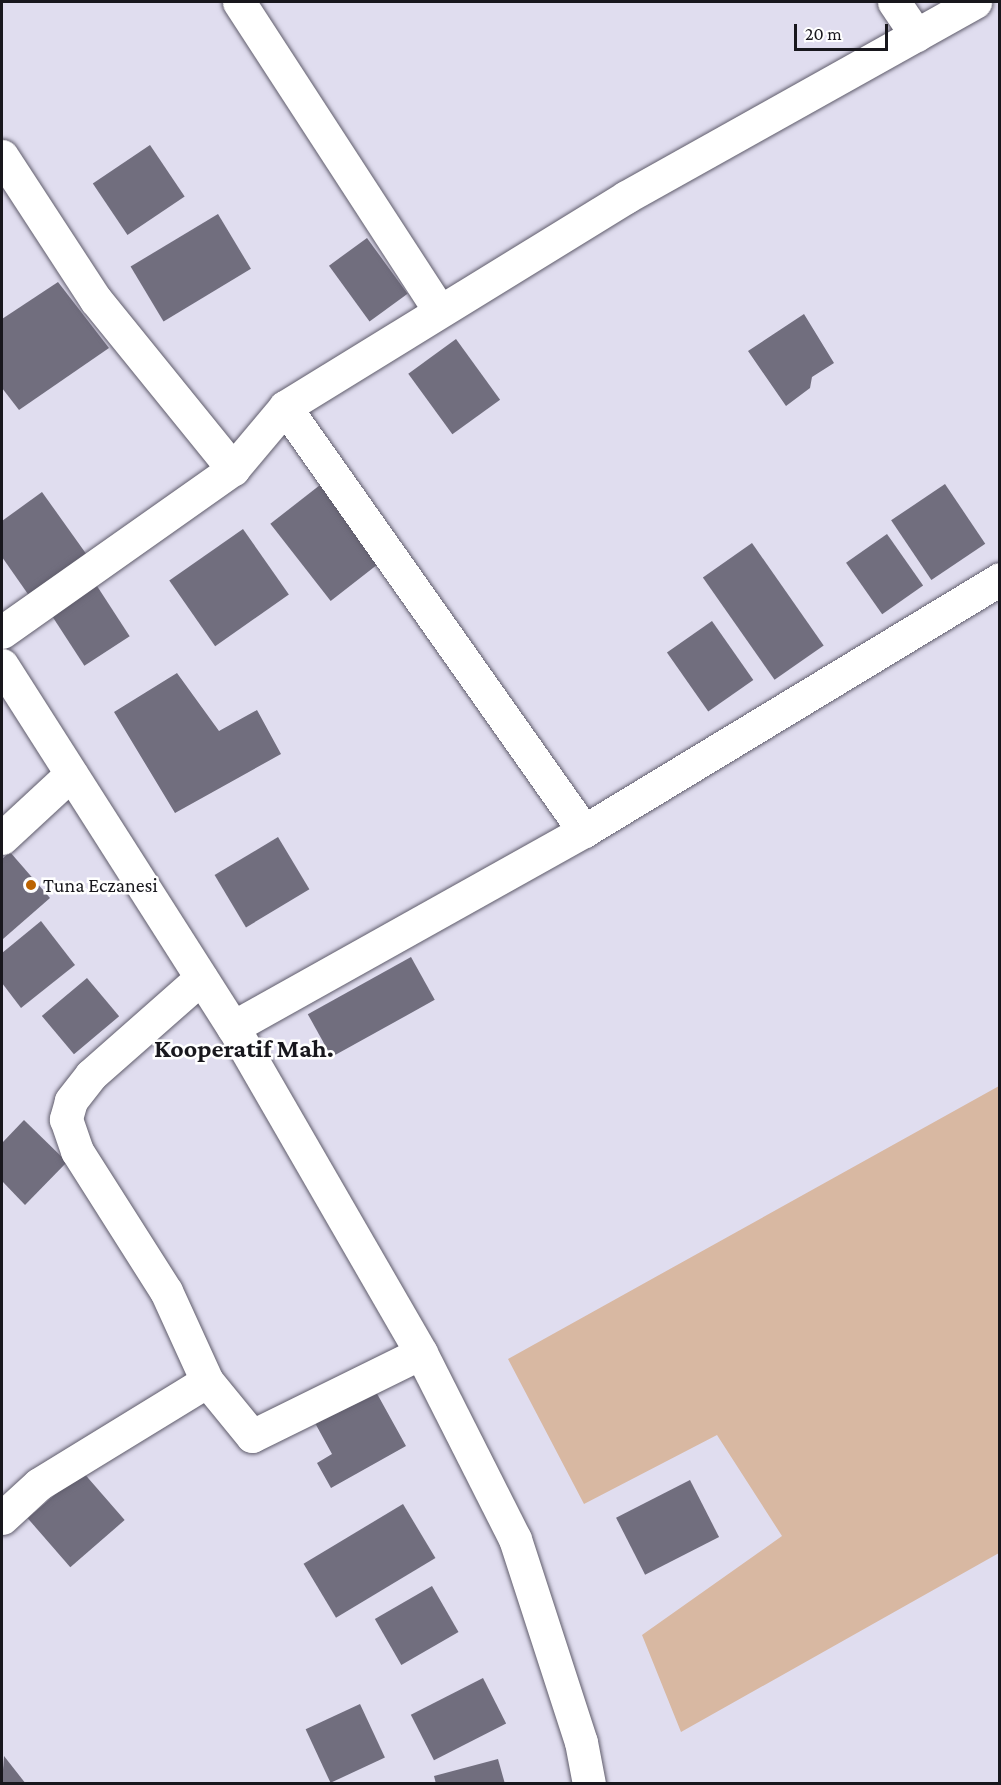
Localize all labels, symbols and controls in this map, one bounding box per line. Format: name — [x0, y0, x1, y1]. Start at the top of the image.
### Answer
scale bar — [797, 12, 892, 50]
text: 20 m — [805, 24, 842, 44]
place label: Tuna Eczanesi — [43, 873, 158, 897]
marker: Tuna Eczanesi — [24, 878, 38, 892]
district label: Kooperatif Mah. — [154, 1033, 334, 1065]

